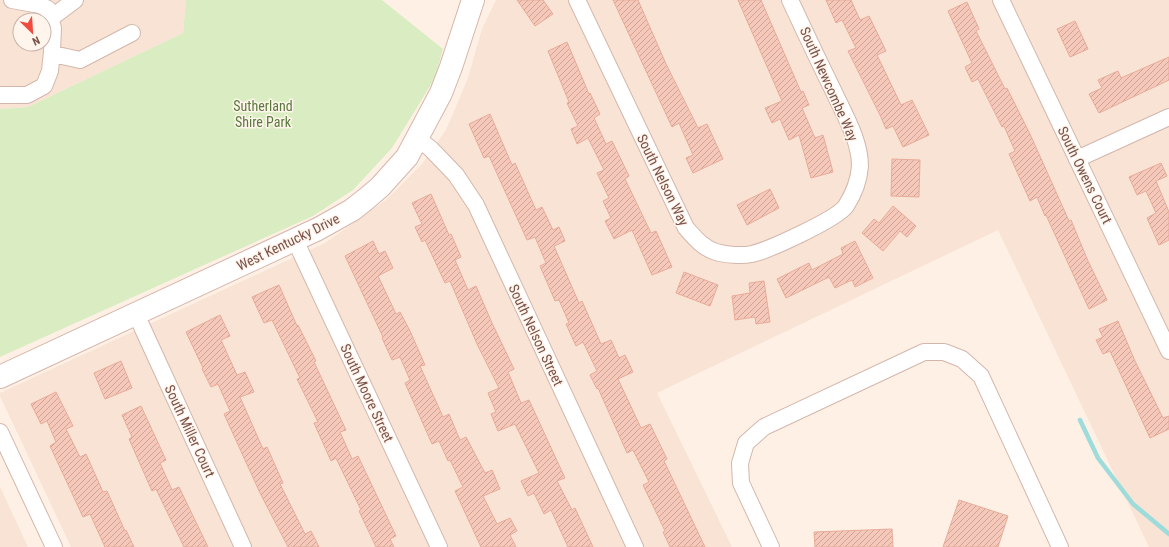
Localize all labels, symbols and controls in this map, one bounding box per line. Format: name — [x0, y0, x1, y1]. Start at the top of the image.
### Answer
north arrow — [12, 12, 52, 52]
street label: South Newcombe Way — [797, 25, 861, 144]
text: N — [30, 33, 42, 48]
park label: Sutherland Shire Park — [233, 98, 293, 130]
street label: South Owens Court — [1055, 124, 1115, 226]
street label: South Nelson Way — [634, 132, 692, 229]
street label: West Kentucky Drive — [234, 210, 342, 274]
street label: South Nelson Street — [506, 282, 566, 388]
street label: South Moore Street — [337, 341, 397, 445]
street label: South Miller Court — [162, 382, 218, 480]

